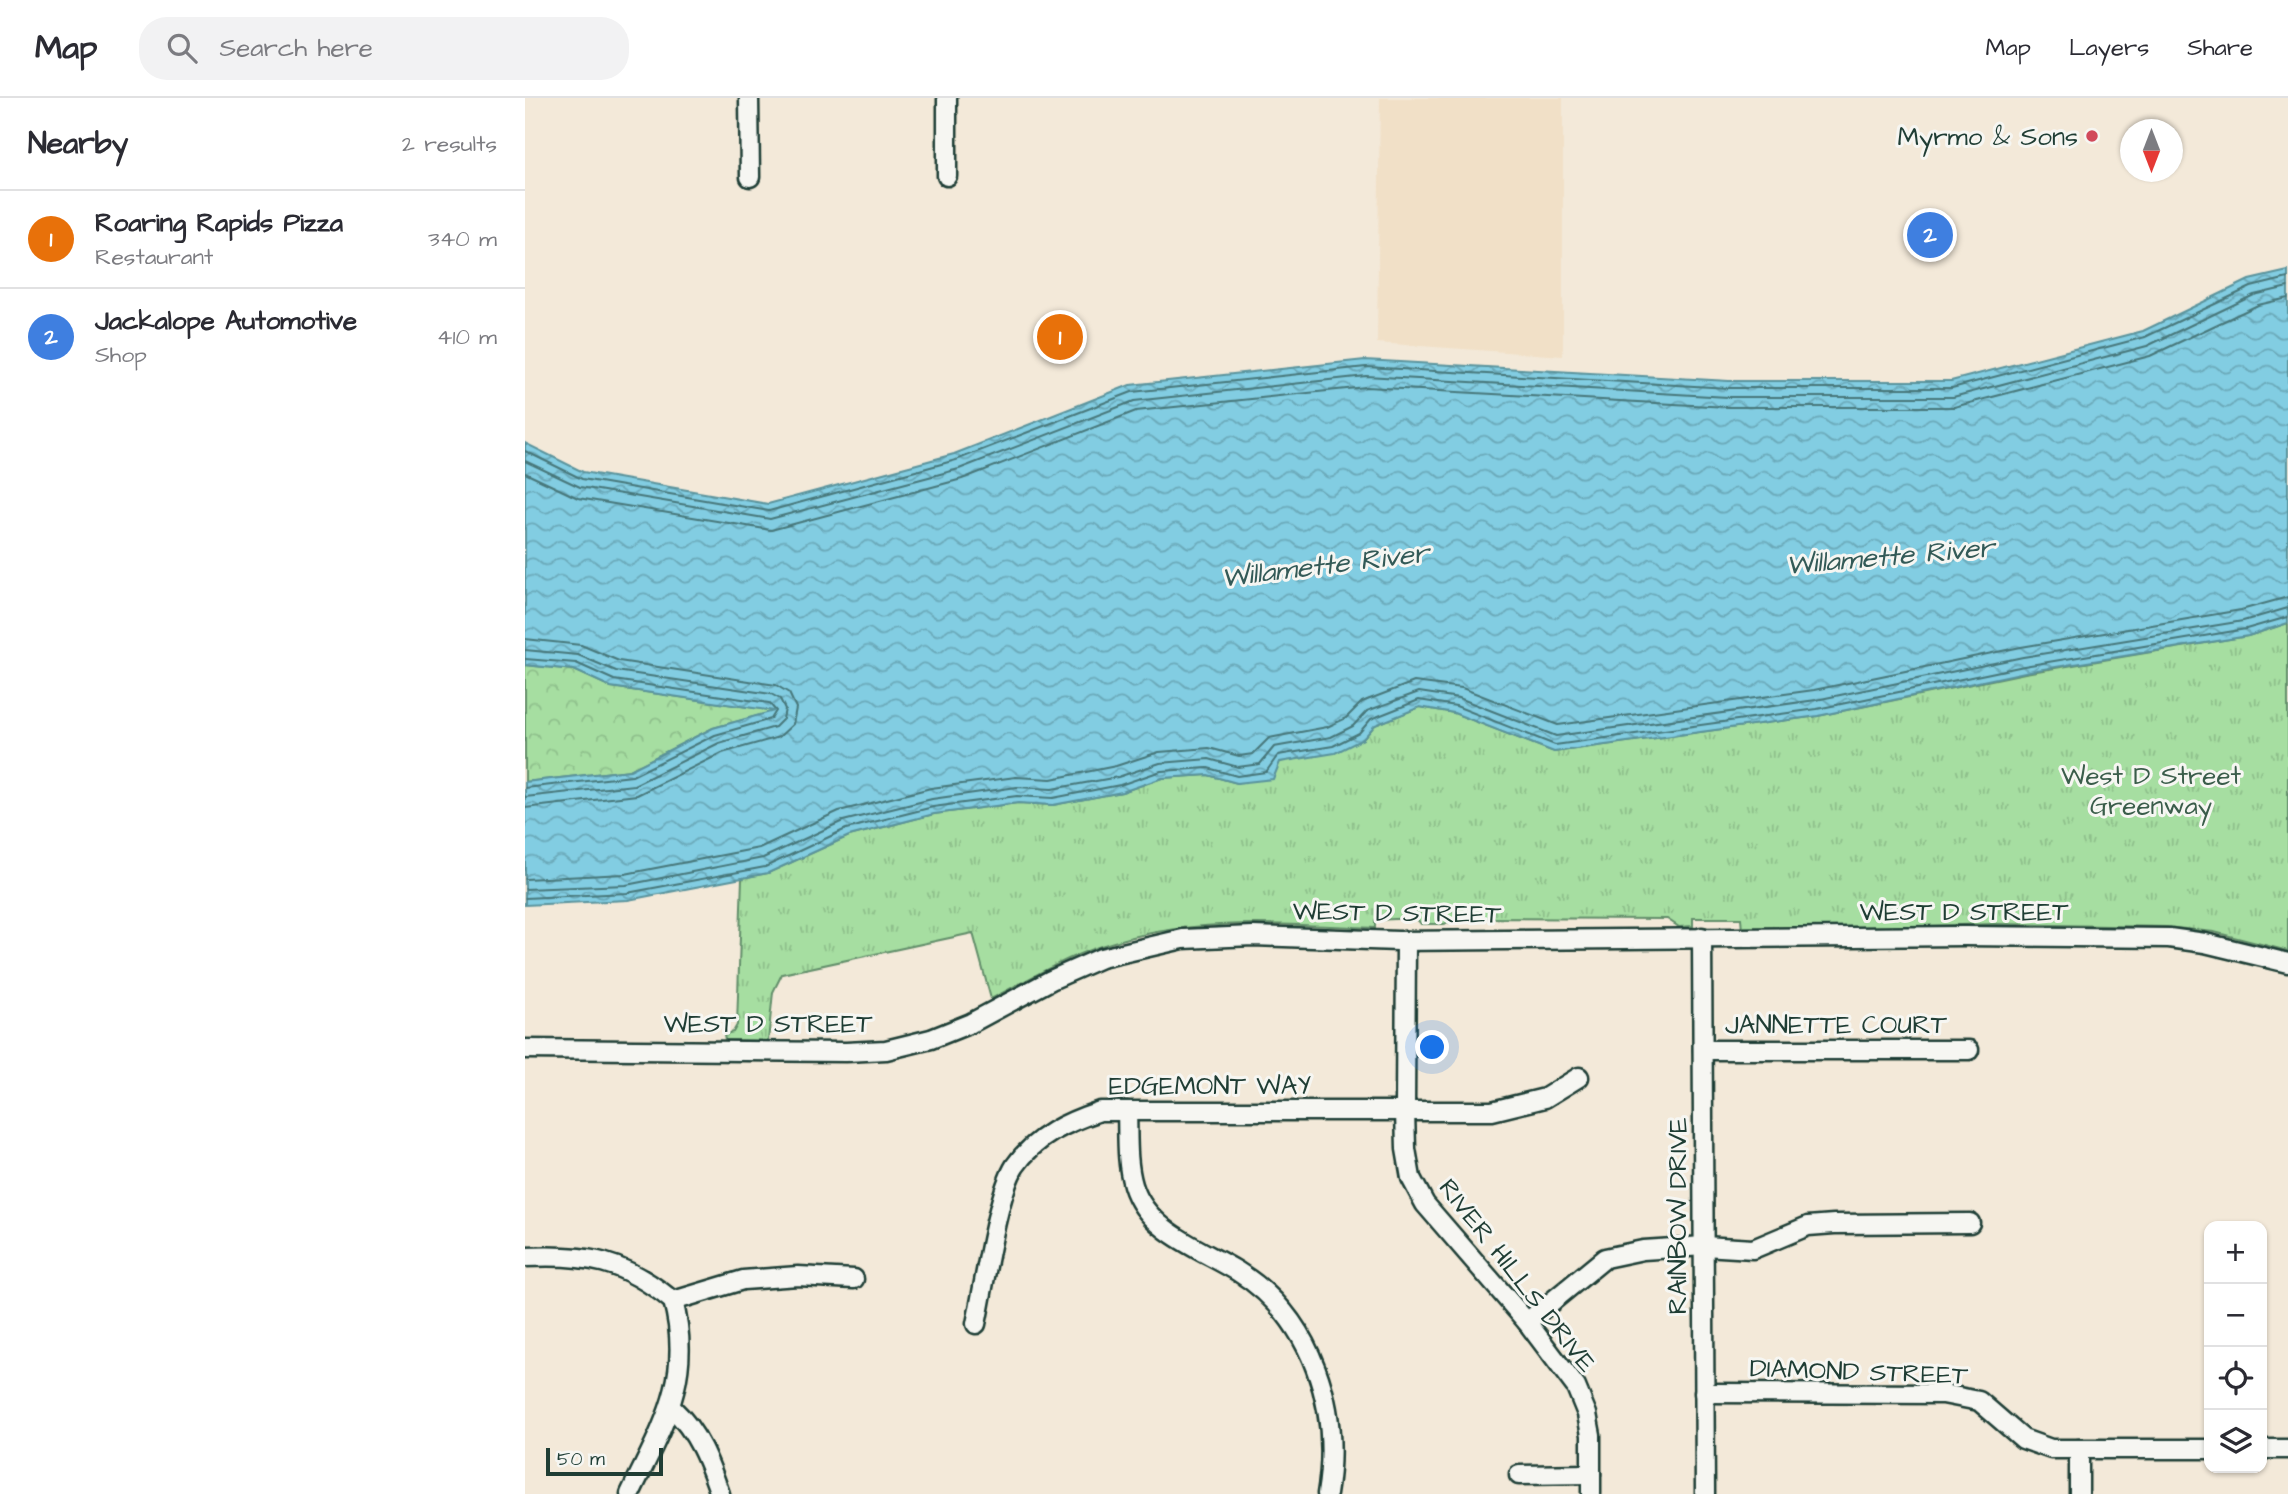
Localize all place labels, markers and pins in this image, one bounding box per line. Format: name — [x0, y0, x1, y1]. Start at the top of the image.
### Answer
place label: Myrmo & Sons — [1897, 119, 2078, 157]
marker: Myrmo & Sons — [2084, 128, 2100, 144]
pin: 2 — [1907, 209, 1953, 261]
pin: 1 — [1037, 311, 1083, 363]

